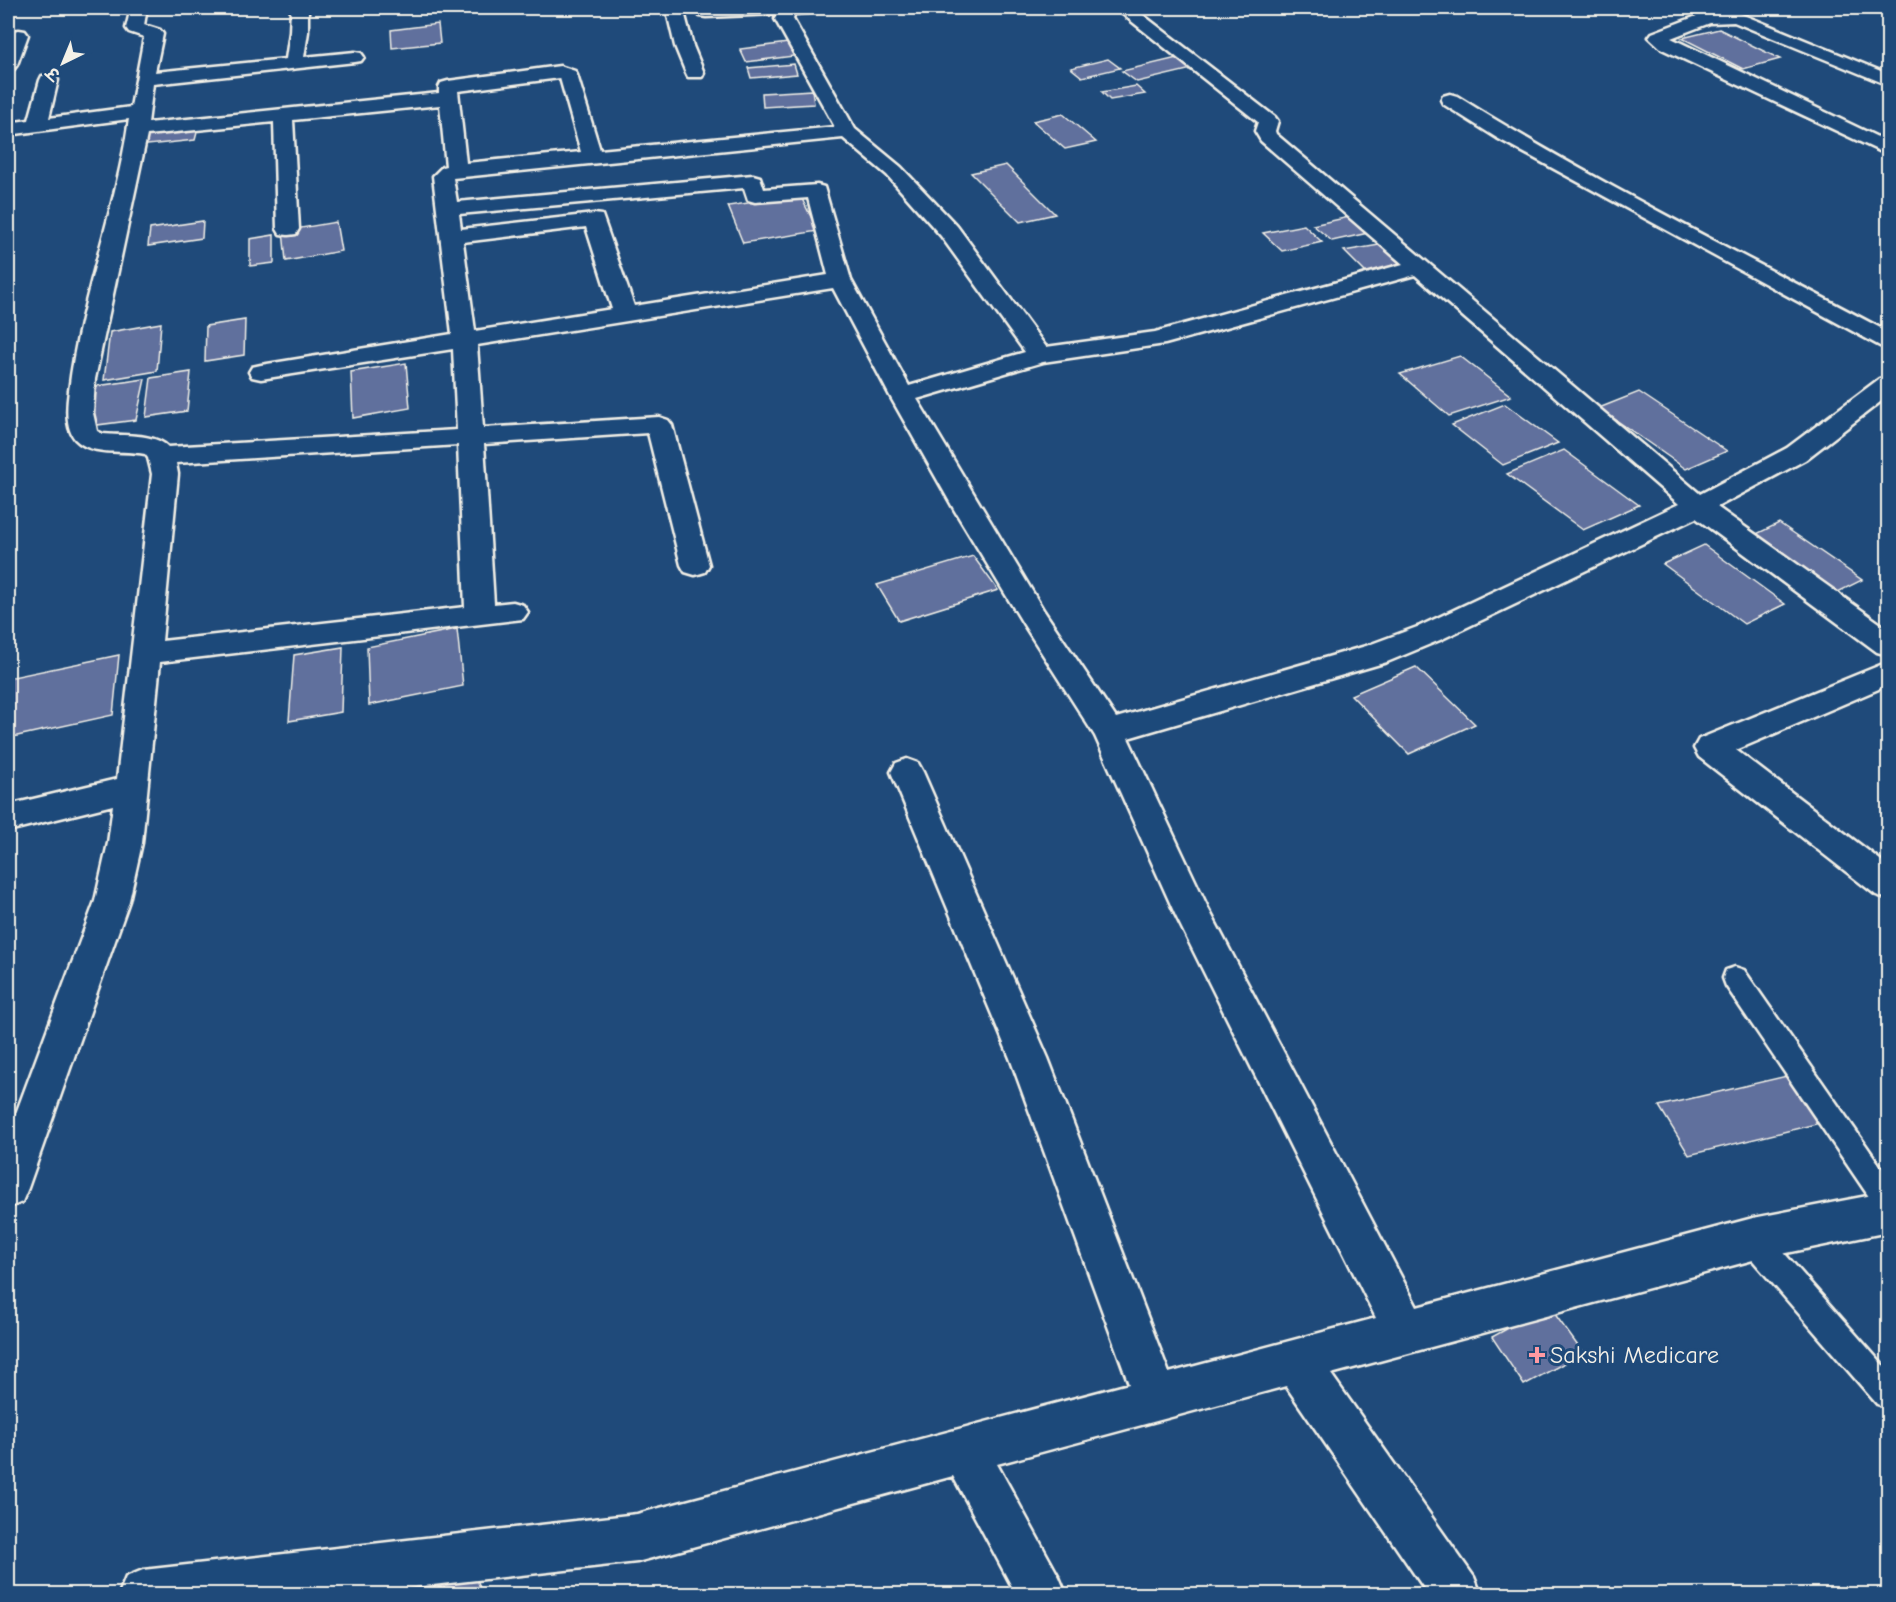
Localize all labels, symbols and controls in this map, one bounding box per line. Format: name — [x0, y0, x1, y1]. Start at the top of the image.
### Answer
north arrow — [33, 33, 93, 93]
text: उ — [42, 62, 65, 85]
place label: Sakshi Medicare — [1550, 1341, 1719, 1369]
marker: Sakshi Medicare — [1528, 1346, 1546, 1364]

